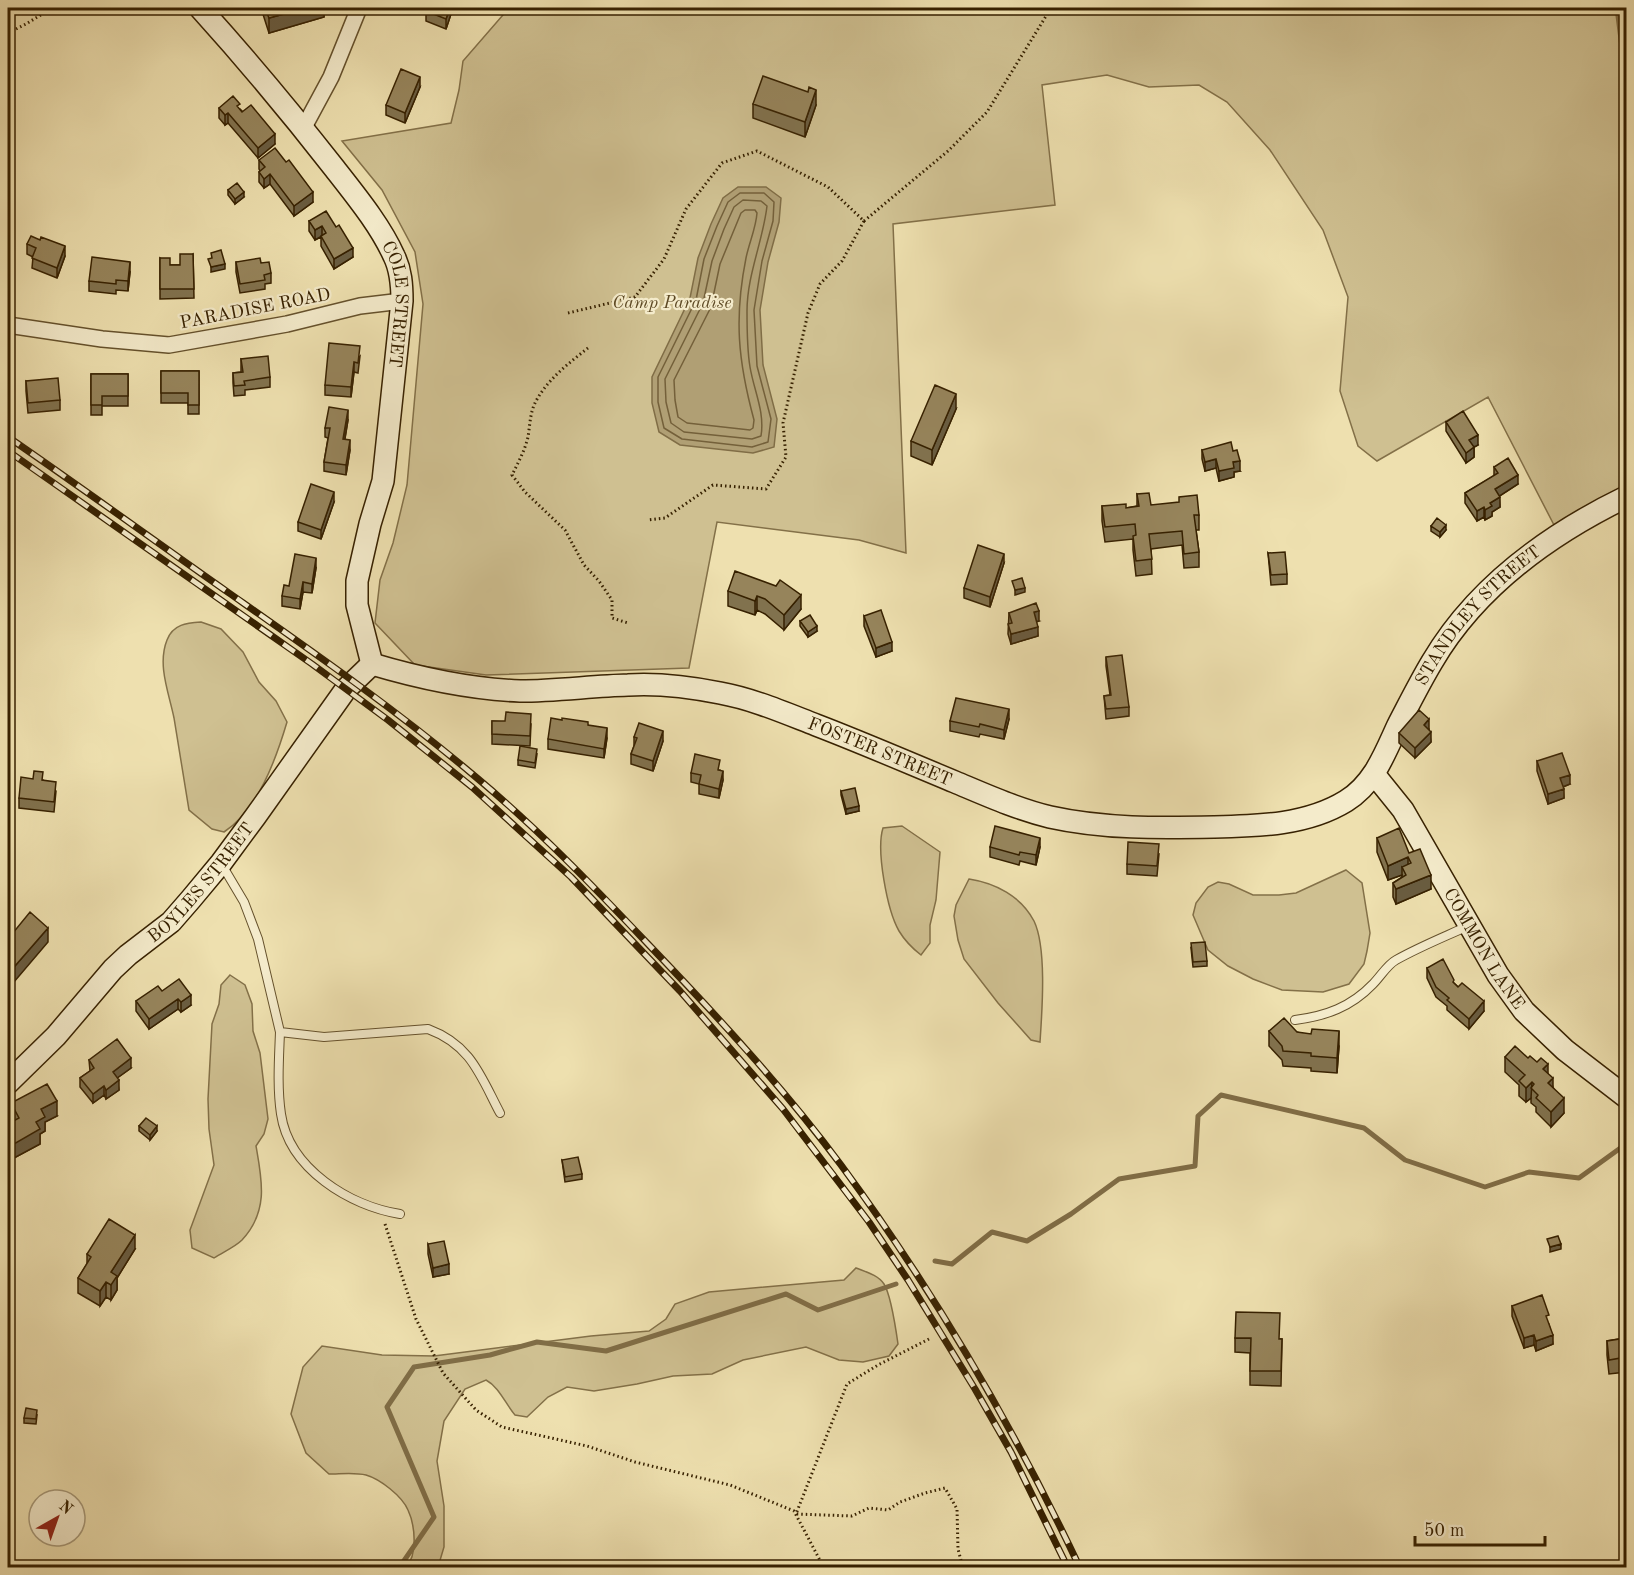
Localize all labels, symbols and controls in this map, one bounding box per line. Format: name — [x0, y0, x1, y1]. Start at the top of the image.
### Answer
street label: COLE STREET — [378, 238, 410, 368]
street label: PARADISE ROAD — [178, 286, 332, 332]
park label: Camp Paradise — [612, 294, 732, 312]
street label: STANDLEY STREET — [1413, 543, 1544, 689]
street label: FOSTER STREET — [805, 715, 954, 790]
street label: BOYLES STREET — [145, 820, 258, 946]
street label: COMMON LANE — [1440, 885, 1528, 1013]
north arrow — [27, 1488, 87, 1548]
text: N — [56, 1498, 76, 1519]
scale bar — [1415, 1509, 1546, 1547]
text: 50 m — [1424, 1522, 1464, 1540]

